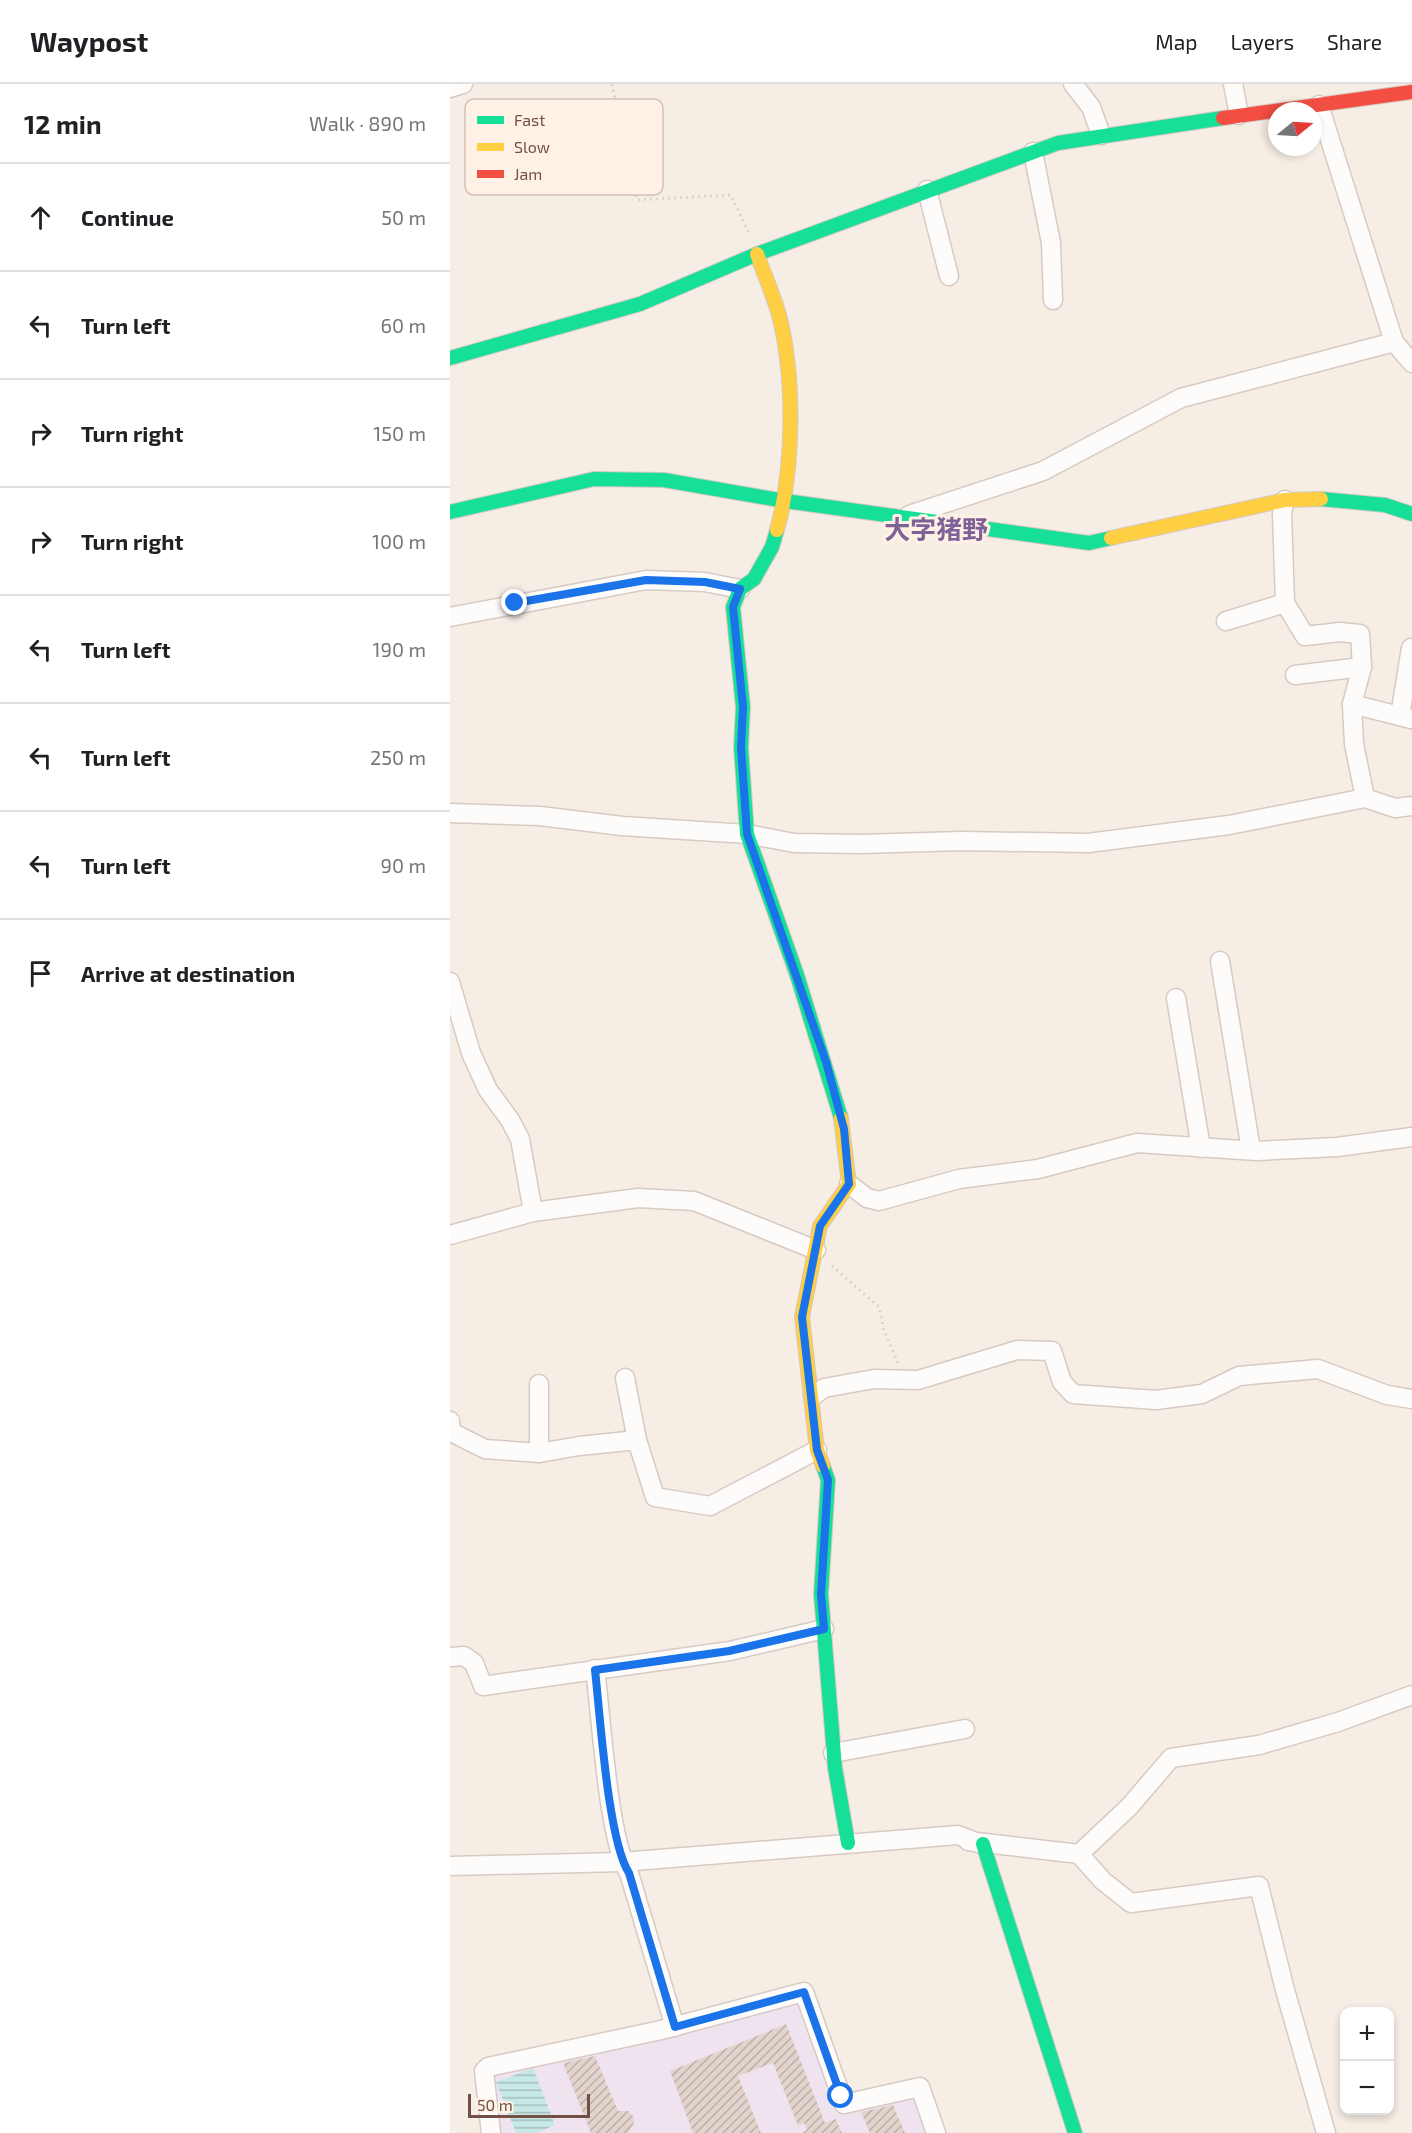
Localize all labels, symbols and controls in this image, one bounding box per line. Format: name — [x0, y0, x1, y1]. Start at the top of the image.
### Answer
text: Waypost — [30, 24, 148, 58]
text: Map — [1155, 29, 1197, 54]
text: Layers — [1230, 29, 1294, 54]
text: Share — [1327, 29, 1382, 54]
legend — [465, 99, 663, 195]
north arrow — [1268, 102, 1322, 156]
text: 12 min — [24, 108, 102, 139]
text: Fast — [514, 110, 545, 129]
text: Walk · 890 m — [309, 111, 426, 135]
text: Slow — [514, 137, 550, 156]
text: Jam — [514, 164, 542, 183]
icon: ahead — [24, 201, 57, 234]
text: Continue — [81, 204, 174, 230]
text: 50 m — [381, 205, 426, 229]
icon: left — [24, 309, 57, 342]
text: Turn left — [81, 312, 170, 338]
text: 60 m — [381, 313, 426, 337]
icon: right — [24, 417, 57, 450]
text: Turn right — [81, 420, 183, 446]
text: 150 m — [373, 421, 426, 445]
district label: 大字猪野 — [884, 513, 988, 544]
icon: right — [24, 525, 57, 558]
text: Turn right — [81, 528, 183, 554]
text: 100 m — [372, 529, 426, 553]
route end — [501, 589, 527, 615]
icon: left — [24, 633, 57, 666]
text: Turn left — [81, 636, 170, 662]
text: 190 m — [373, 637, 426, 661]
icon: left — [24, 741, 57, 774]
text: Turn left — [81, 744, 170, 770]
text: 250 m — [370, 745, 426, 769]
icon: left — [24, 849, 57, 882]
text: Turn left — [81, 852, 170, 878]
text: 90 m — [381, 853, 426, 877]
icon: arrive — [24, 957, 57, 990]
text: Arrive at destination — [81, 960, 295, 986]
map controls — [1340, 2007, 1394, 2115]
button: + — [1340, 2007, 1394, 2061]
button: − — [1340, 2061, 1394, 2115]
route start — [827, 2082, 853, 2108]
scale bar — [468, 2091, 590, 2118]
text: 50 m — [477, 2095, 513, 2114]

